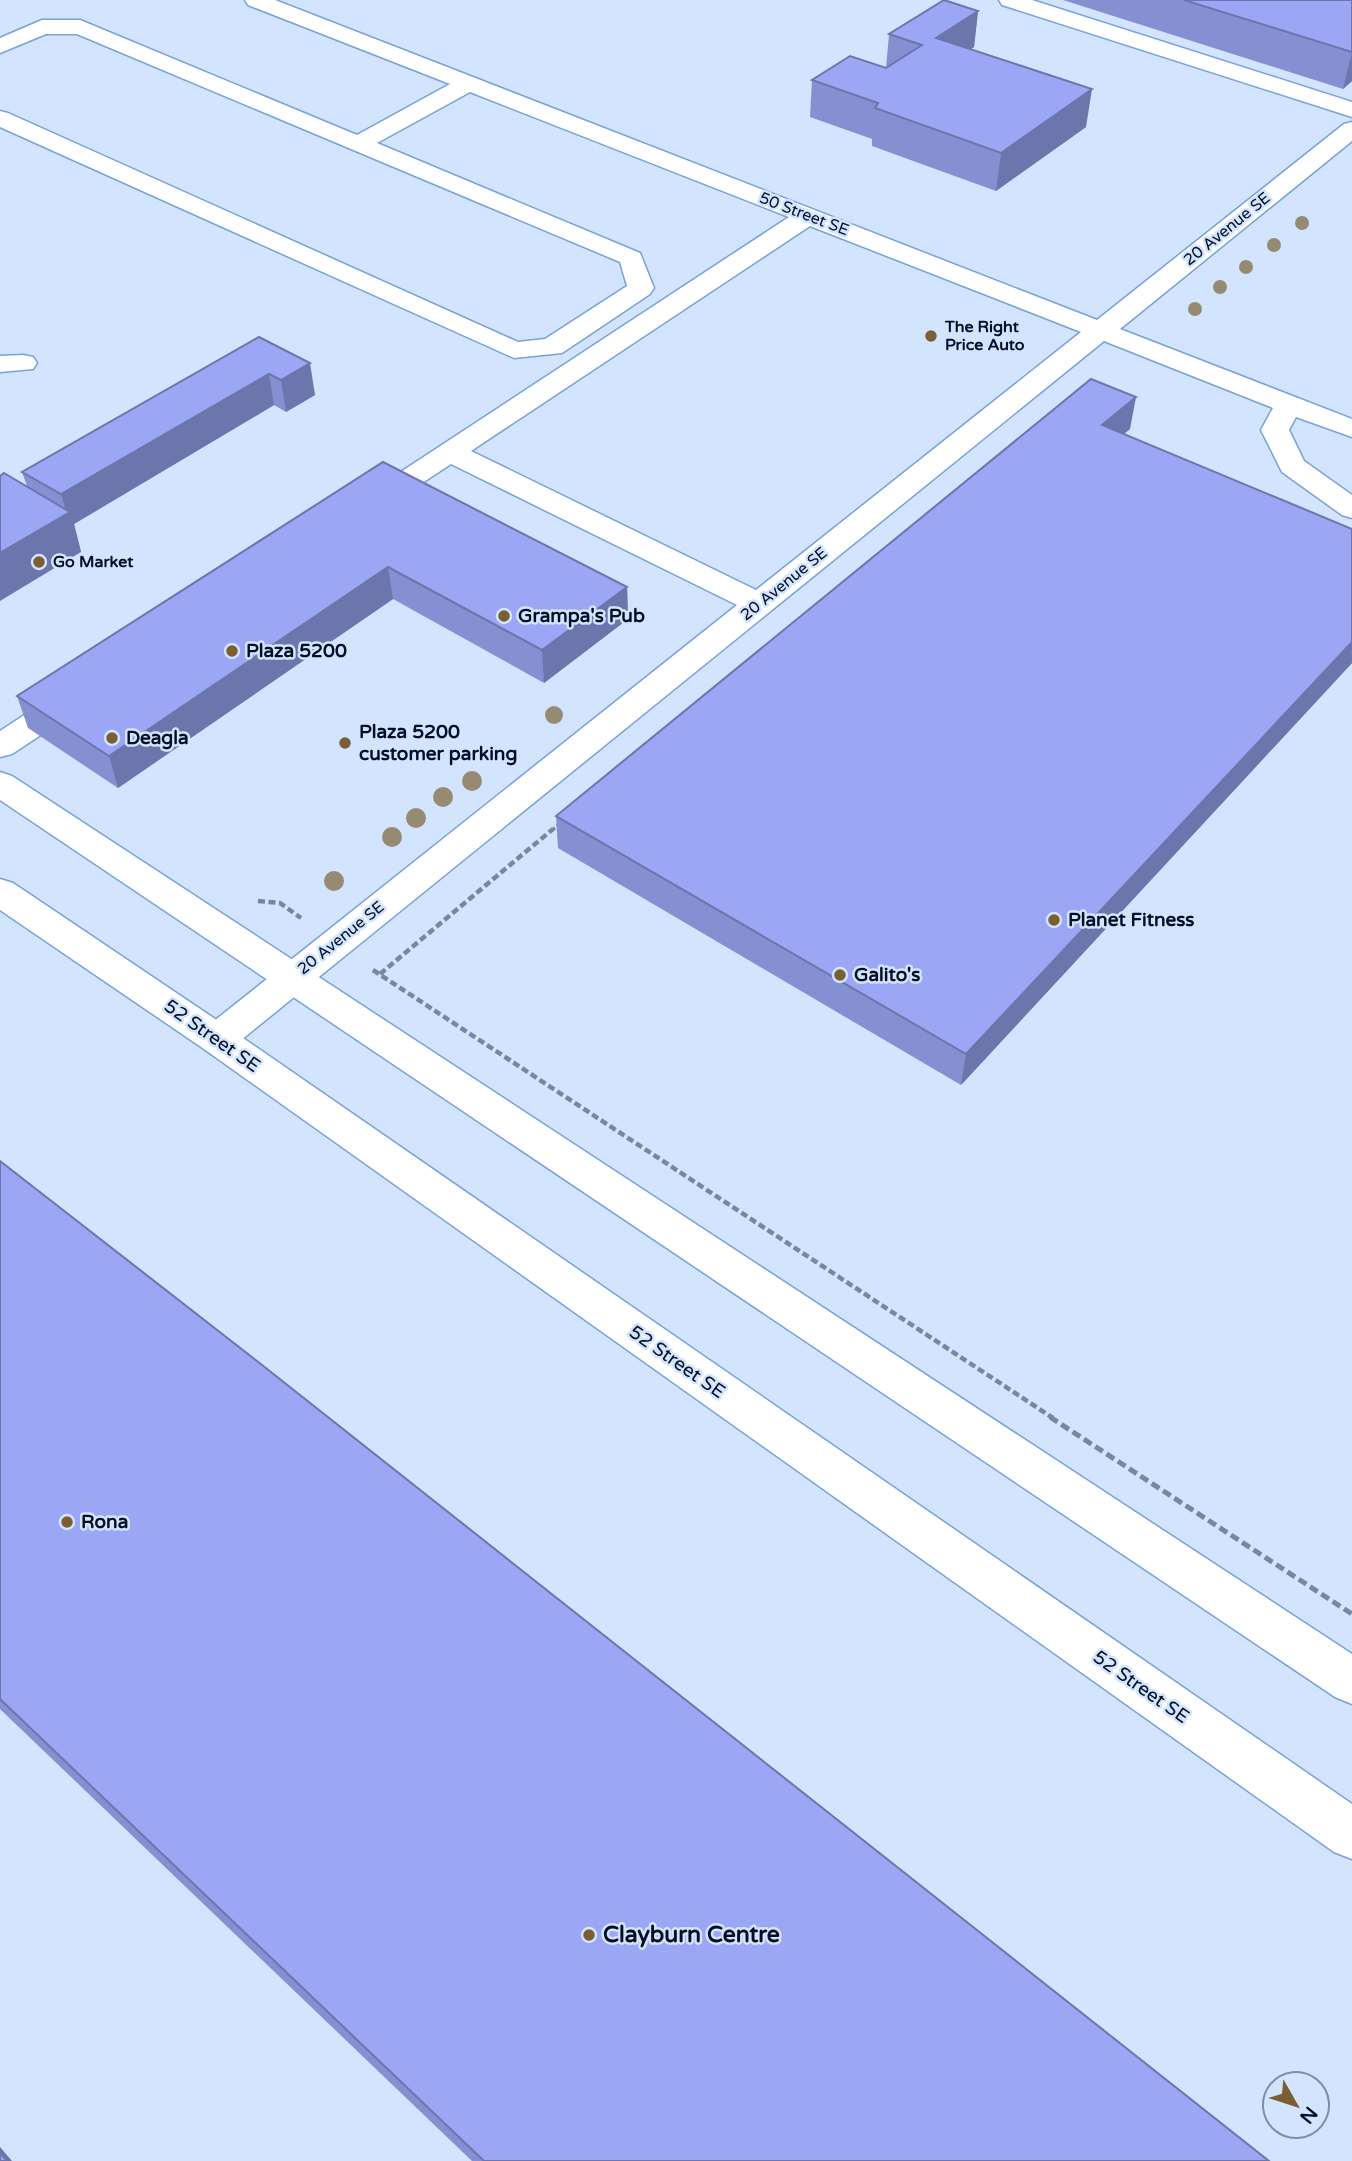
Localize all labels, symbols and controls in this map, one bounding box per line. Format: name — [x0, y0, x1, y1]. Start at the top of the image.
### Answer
street label: 50 Street SE — [756, 188, 852, 240]
street label: 20 Avenue SE — [1180, 188, 1274, 270]
place label: The Right Price Auto — [944, 317, 1025, 355]
marker: The Right Price Auto — [923, 328, 939, 344]
street label: 20 Avenue SE — [737, 543, 831, 625]
place label: Go Market — [53, 552, 134, 572]
marker: Go Market — [31, 554, 47, 570]
place label: Grampa's Pub — [518, 605, 645, 628]
marker: Grampa's Pub — [496, 608, 512, 624]
place label: Plaza 5200 — [246, 640, 347, 662]
marker: Plaza 5200 — [224, 643, 240, 659]
place label: Plaza 5200 customer parking — [359, 721, 517, 766]
place label: Deagla — [126, 727, 189, 750]
marker: Deagla — [104, 730, 120, 746]
marker: Plaza 5200 customer parking — [337, 735, 353, 751]
street label: 20 Avenue SE — [294, 897, 388, 979]
place label: Planet Fitness — [1068, 909, 1194, 931]
marker: Planet Fitness — [1046, 912, 1062, 928]
place label: Galito's — [854, 964, 920, 986]
marker: Galito's — [832, 967, 848, 983]
street label: 52 Street SE — [160, 995, 264, 1077]
street label: 52 Street SE — [625, 1321, 729, 1403]
place label: Rona — [81, 1511, 128, 1533]
marker: Rona — [59, 1514, 75, 1530]
street label: 52 Street SE — [1089, 1646, 1193, 1728]
place label: Clayburn Centre — [603, 1921, 780, 1949]
marker: Clayburn Centre — [581, 1927, 597, 1943]
north arrow — [1261, 2070, 1331, 2140]
text: N — [1295, 2102, 1322, 2128]

